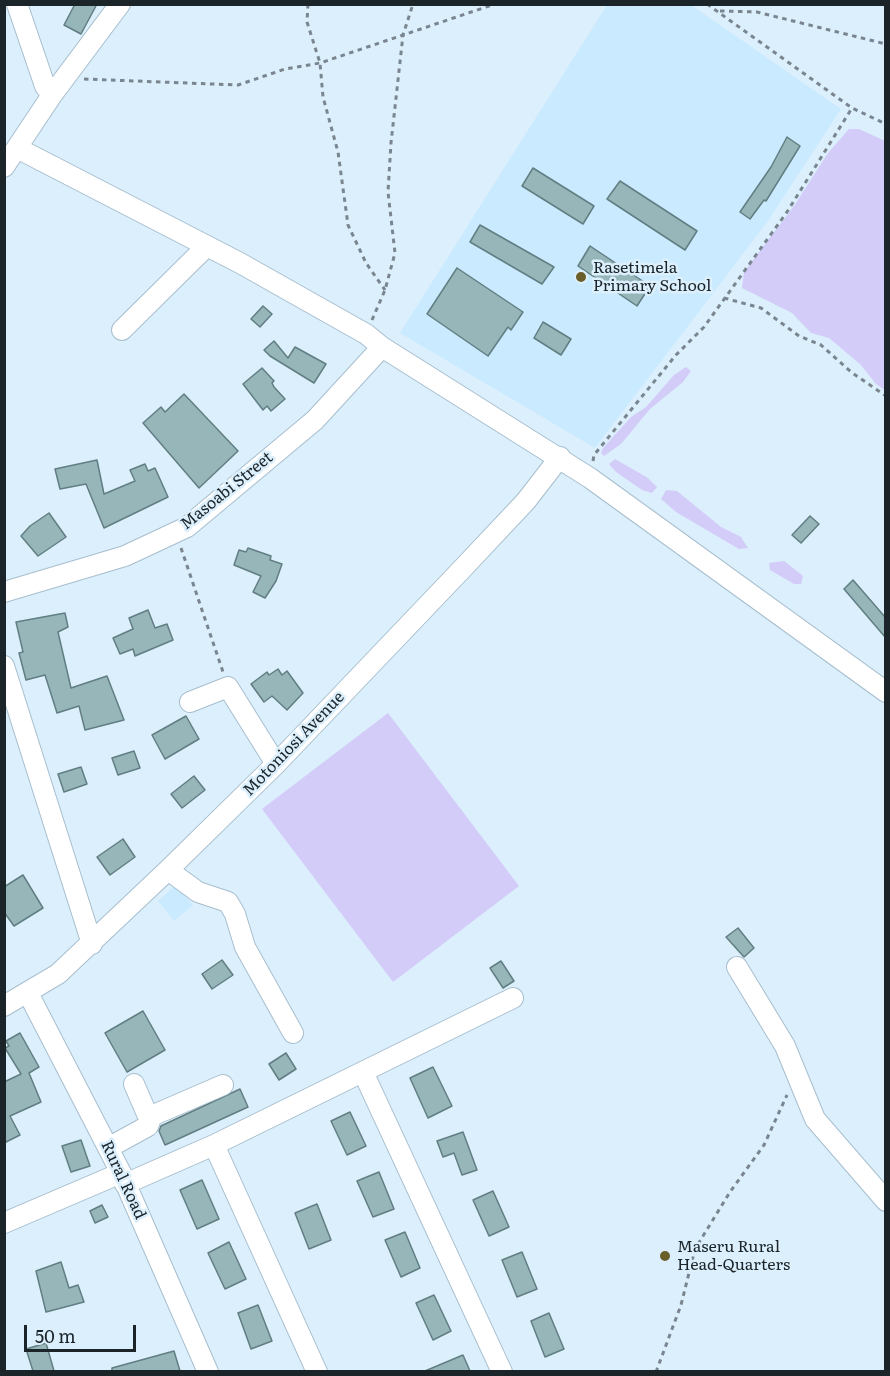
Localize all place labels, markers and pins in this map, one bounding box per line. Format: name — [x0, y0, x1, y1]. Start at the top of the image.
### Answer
place label: Rasetimela Primary School — [593, 258, 711, 296]
marker: Rasetimela Primary School — [574, 270, 588, 284]
place label: Maseru Rural Head-Quarters — [677, 1237, 790, 1275]
marker: Maseru Rural Head-Quarters — [658, 1249, 672, 1263]

